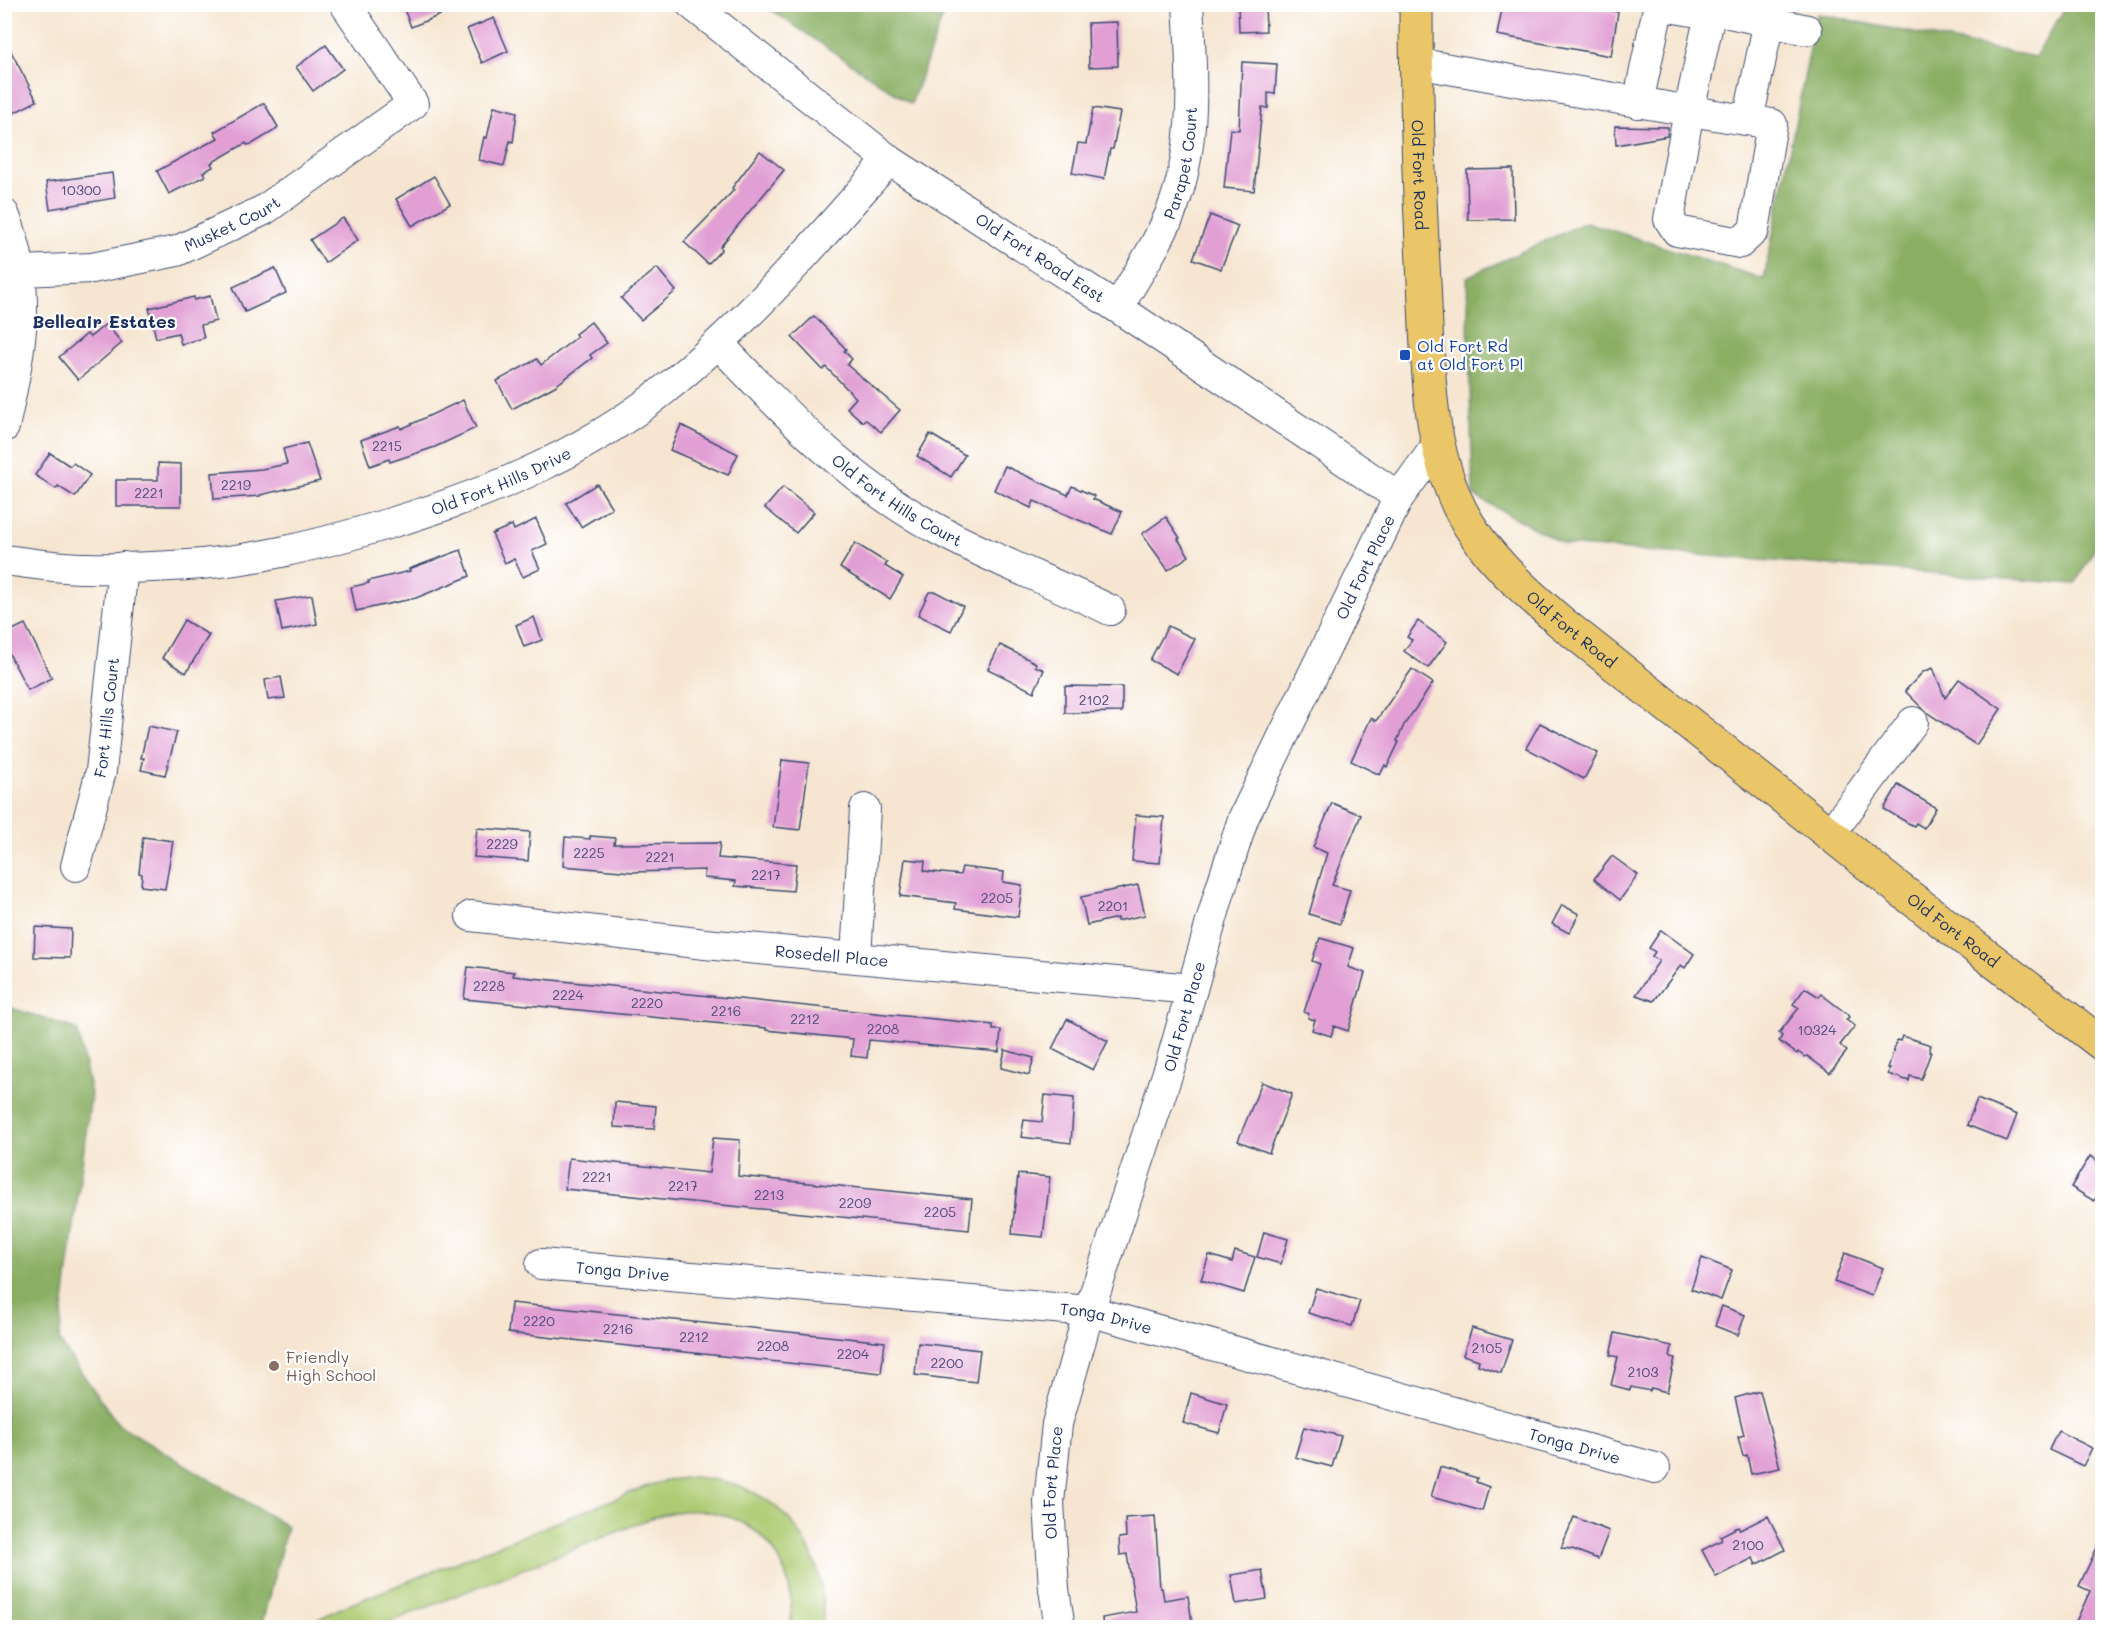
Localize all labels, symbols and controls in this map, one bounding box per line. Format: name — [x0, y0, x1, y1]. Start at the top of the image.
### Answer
street label: Parapet Court — [1158, 106, 1201, 222]
street label: Old Fort Road — [1407, 119, 1432, 231]
house number: 10300 — [61, 180, 102, 199]
street label: Musket Court — [180, 191, 284, 256]
street label: Old Fort Road East — [972, 208, 1109, 307]
district label: Belleair Estates — [32, 309, 176, 333]
place label: Old Fort Rd at Old Fort Pl — [1417, 335, 1524, 374]
marker: Old Fort Rd at Old Fort Pl — [1398, 348, 1412, 362]
house number: 2215 — [372, 436, 402, 455]
street label: Old Fort Hills Drive — [428, 442, 574, 519]
street label: Old Fort Hills Court — [828, 449, 966, 551]
house number: 2219 — [221, 475, 251, 494]
house number: 2221 — [134, 483, 164, 502]
street label: Old Fort Place — [1330, 511, 1399, 623]
street label: Old Fort Road — [1522, 586, 1621, 672]
street label: Fort Hills Court — [89, 656, 123, 780]
house number: 2102 — [1079, 690, 1109, 709]
house number: 2229 — [486, 834, 518, 853]
house number: 2225 — [573, 843, 605, 862]
house number: 2221 — [645, 847, 675, 866]
house number: 2217 — [751, 865, 781, 884]
house number: 2205 — [981, 888, 1013, 907]
street label: Old Fort Road — [1903, 888, 2004, 972]
house number: 2201 — [1098, 896, 1128, 915]
street label: Rosedell Place — [774, 940, 889, 971]
street label: Old Fort Place — [1158, 959, 1209, 1074]
house number: 2228 — [473, 976, 505, 995]
house number: 2224 — [552, 985, 585, 1004]
house number: 2220 — [631, 993, 663, 1012]
house number: 2216 — [711, 1001, 741, 1020]
house number: 2212 — [790, 1009, 820, 1028]
house number: 2208 — [867, 1019, 899, 1038]
house number: 10324 — [1797, 1020, 1837, 1039]
house number: 2221 — [582, 1167, 612, 1186]
house number: 2217 — [668, 1176, 698, 1195]
house number: 2213 — [754, 1185, 784, 1204]
house number: 2209 — [839, 1193, 871, 1212]
house number: 2205 — [924, 1202, 956, 1221]
street label: Tonga Drive — [575, 1256, 670, 1285]
street label: Tonga Drive — [1059, 1298, 1155, 1338]
house number: 2220 — [523, 1311, 555, 1330]
house number: 2216 — [603, 1319, 633, 1338]
house number: 2212 — [679, 1327, 709, 1346]
house number: 2208 — [757, 1336, 789, 1355]
house number: 2105 — [1472, 1338, 1502, 1357]
house number: 2204 — [837, 1344, 870, 1363]
place label: Friendly High School — [286, 1346, 376, 1385]
house number: 2200 — [931, 1353, 964, 1372]
marker: Friendly High School — [267, 1359, 281, 1373]
house number: 2103 — [1628, 1362, 1658, 1381]
street label: Tonga Drive — [1527, 1423, 1623, 1468]
street label: Old Fort Place — [1038, 1425, 1067, 1540]
house number: 2100 — [1732, 1535, 1764, 1554]

